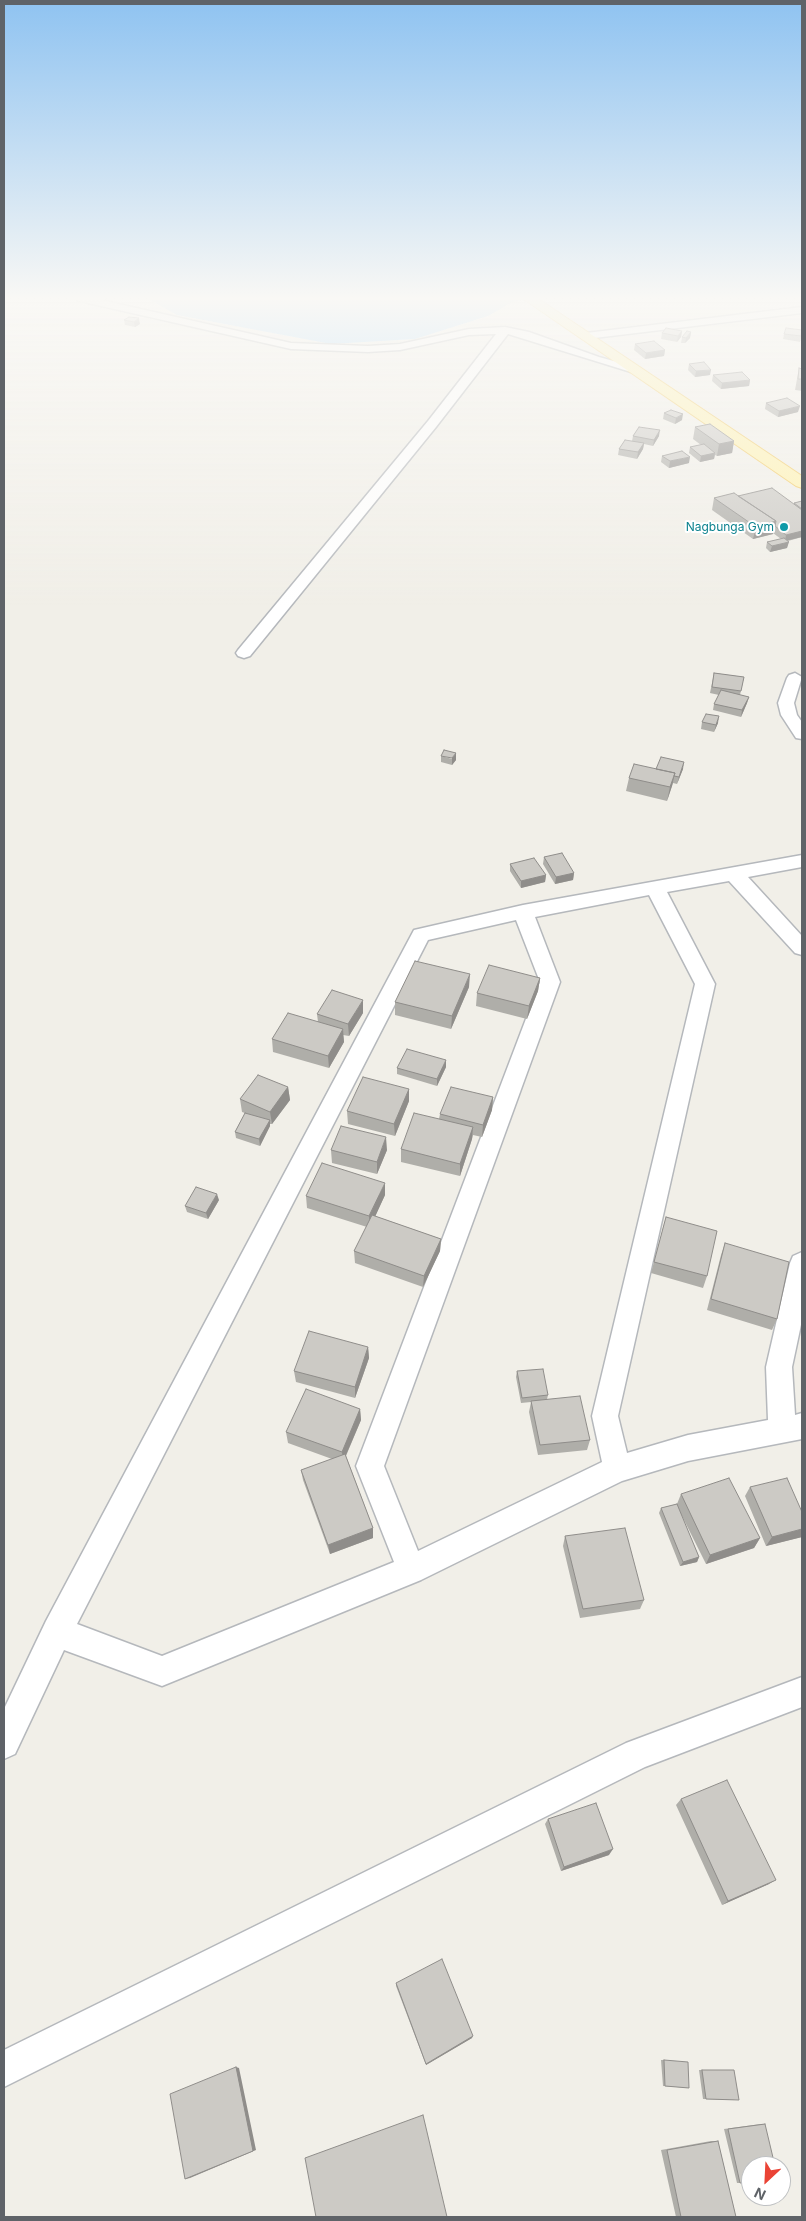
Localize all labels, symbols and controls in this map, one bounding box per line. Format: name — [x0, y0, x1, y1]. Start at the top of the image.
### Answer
place label: Nagbunga Gym — [686, 520, 774, 534]
marker: Nagbunga Gym — [778, 521, 790, 533]
north arrow — [741, 2156, 791, 2206]
text: N — [751, 2184, 768, 2204]

